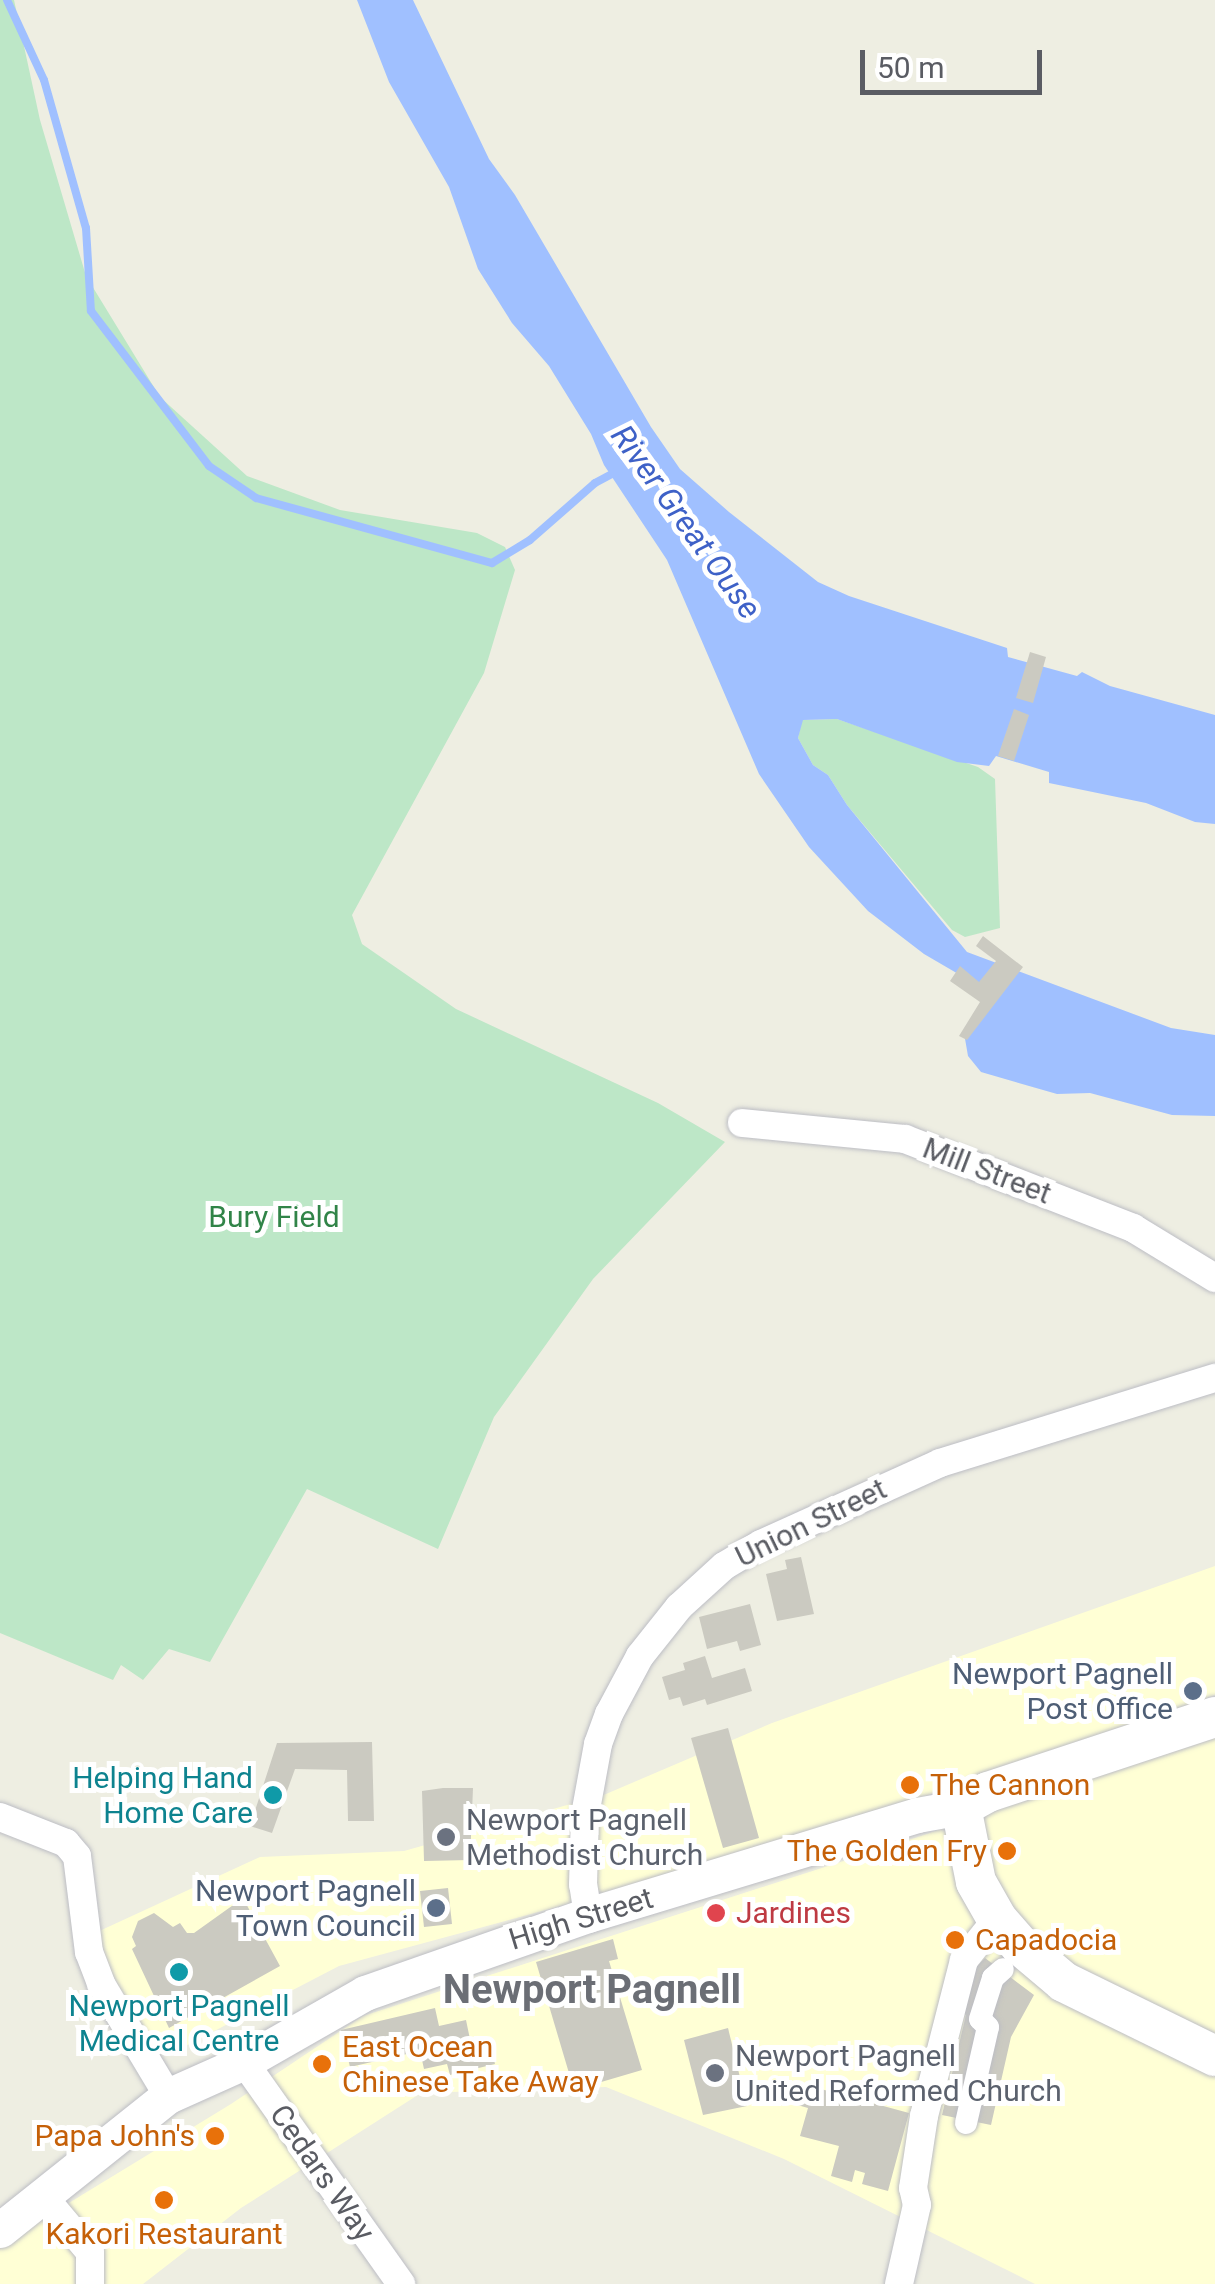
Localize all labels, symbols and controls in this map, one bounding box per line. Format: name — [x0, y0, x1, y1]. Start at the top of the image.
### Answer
scale bar — [865, 30, 1048, 92]
text: 50 m — [877, 50, 944, 85]
water label: River Great Ouse — [603, 418, 769, 626]
street label: Mill Street — [918, 1130, 1056, 1212]
park label: Bury Field — [208, 1199, 340, 1235]
street label: Union Street — [730, 1471, 892, 1575]
place label: Newport Pagnell Post Office — [952, 1656, 1173, 1726]
marker: Newport Pagnell Post Office — [1182, 1680, 1204, 1702]
place label: Helping Hand Home Care — [72, 1760, 253, 1830]
place label: The Cannon — [930, 1767, 1090, 1803]
marker: The Cannon — [899, 1774, 921, 1796]
marker: Helping Hand Home Care — [262, 1784, 284, 1806]
place label: Newport Pagnell Methodist Church — [466, 1802, 703, 1872]
marker: Newport Pagnell Methodist Church — [435, 1826, 457, 1848]
place label: The Golden Fry — [787, 1833, 987, 1869]
marker: The Golden Fry — [996, 1840, 1018, 1862]
place label: Newport Pagnell Town Council — [195, 1873, 416, 1944]
street label: High Street — [505, 1880, 657, 1958]
place label: Jardines — [736, 1895, 851, 1931]
marker: Newport Pagnell Town Council — [425, 1897, 447, 1919]
marker: Jardines — [705, 1902, 727, 1924]
place label: Capadocia — [975, 1922, 1117, 1958]
marker: Capadocia — [944, 1929, 966, 1951]
marker: Newport Pagnell Medical Centre — [168, 1961, 190, 1983]
district label: Newport Pagnell — [443, 1966, 741, 2014]
place label: Newport Pagnell Medical Centre — [69, 1988, 289, 2058]
place label: East Ocean Chinese Take Away — [342, 2029, 599, 2100]
place label: Newport Pagnell United Reformed Church — [735, 2038, 1062, 2108]
marker: East Ocean Chinese Take Away — [311, 2053, 333, 2075]
marker: Newport Pagnell United Reformed Church — [704, 2062, 726, 2084]
street label: Cedars Way — [262, 2098, 382, 2248]
place label: Papa John's — [35, 2118, 195, 2154]
marker: Papa John's — [204, 2125, 226, 2147]
marker: Kakori Restaurant — [153, 2189, 175, 2211]
place label: Kakori Restaurant — [45, 2216, 283, 2252]

